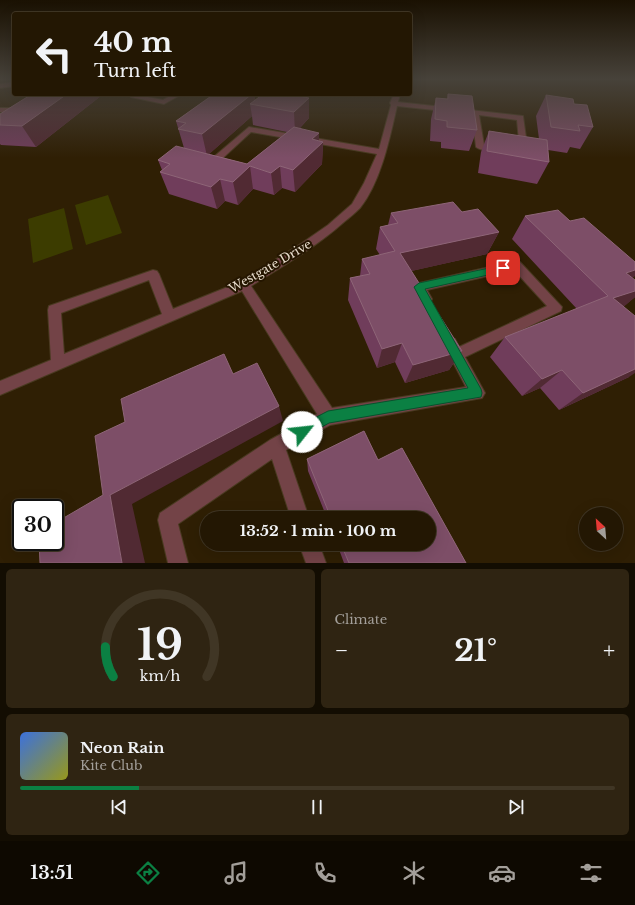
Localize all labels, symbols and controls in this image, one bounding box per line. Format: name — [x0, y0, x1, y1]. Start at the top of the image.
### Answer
text: 40 m — [94, 25, 172, 60]
icon: left — [28, 28, 80, 80]
text: Turn left — [94, 60, 176, 82]
street label: Westgate Drive — [225, 236, 314, 296]
pin — [486, 251, 520, 285]
icon: arrive — [492, 257, 514, 279]
position arrow — [281, 411, 323, 453]
speed limit sign: 30 — [12, 499, 64, 551]
north arrow — [579, 507, 623, 551]
map controls — [579, 507, 623, 551]
text: 13:52 · 1 min · 100 m — [240, 521, 396, 540]
text: Climate — [335, 611, 387, 628]
text: 19 — [137, 619, 183, 670]
text: 21° — [454, 632, 497, 669]
text: − — [335, 637, 348, 664]
text: + — [603, 637, 615, 664]
text: km/h — [140, 666, 181, 684]
text: Neon Rain — [80, 738, 164, 757]
text: Kite Club — [80, 757, 143, 774]
icon: previous — [108, 796, 130, 818]
icon: pause — [306, 796, 328, 818]
icon: next — [505, 796, 527, 818]
icon: directions — [134, 859, 162, 887]
icon: music — [222, 859, 250, 887]
icon: phone — [311, 859, 339, 887]
icon: climate — [400, 859, 428, 887]
icon: car — [488, 859, 516, 887]
icon: filters — [577, 859, 605, 887]
text: 13:51 — [30, 862, 73, 884]

